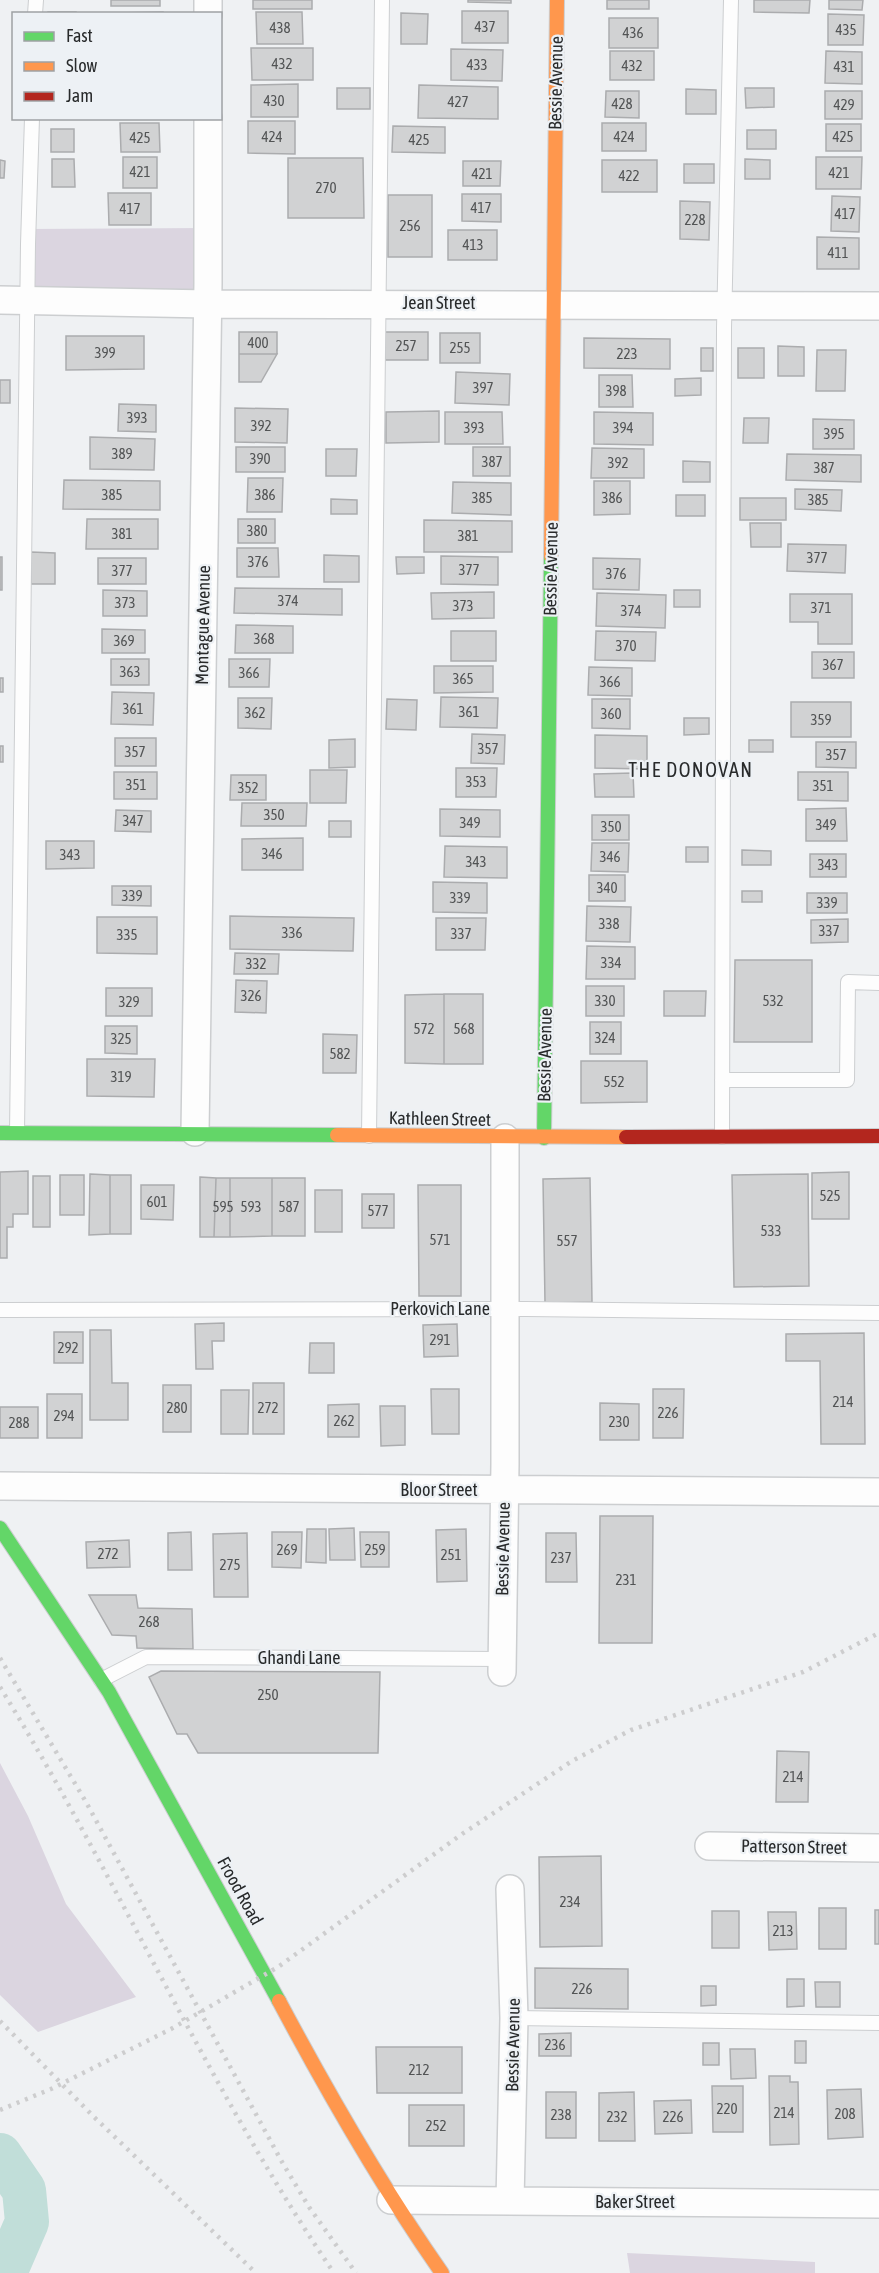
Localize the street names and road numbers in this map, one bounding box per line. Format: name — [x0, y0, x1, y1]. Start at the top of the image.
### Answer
street label: Bessie Avenue — [544, 36, 567, 130]
street label: Jean Street — [403, 292, 476, 313]
street label: Bessie Avenue — [539, 522, 562, 616]
street label: Montague Avenue — [191, 565, 214, 685]
street label: Bessie Avenue — [533, 1008, 556, 1102]
street label: Kathleen Street — [389, 1107, 491, 1130]
street label: Perkovich Lane — [390, 1298, 490, 1319]
street label: Bloor Street — [400, 1479, 478, 1500]
street label: Bessie Avenue — [491, 1502, 514, 1596]
street label: Ghandi Lane — [258, 1647, 340, 1668]
street label: Patterson Street — [741, 1835, 847, 1858]
street label: Frood Road — [213, 1853, 268, 1928]
street label: Bessie Avenue — [501, 1998, 524, 2092]
street label: Baker Street — [595, 2191, 675, 2212]

